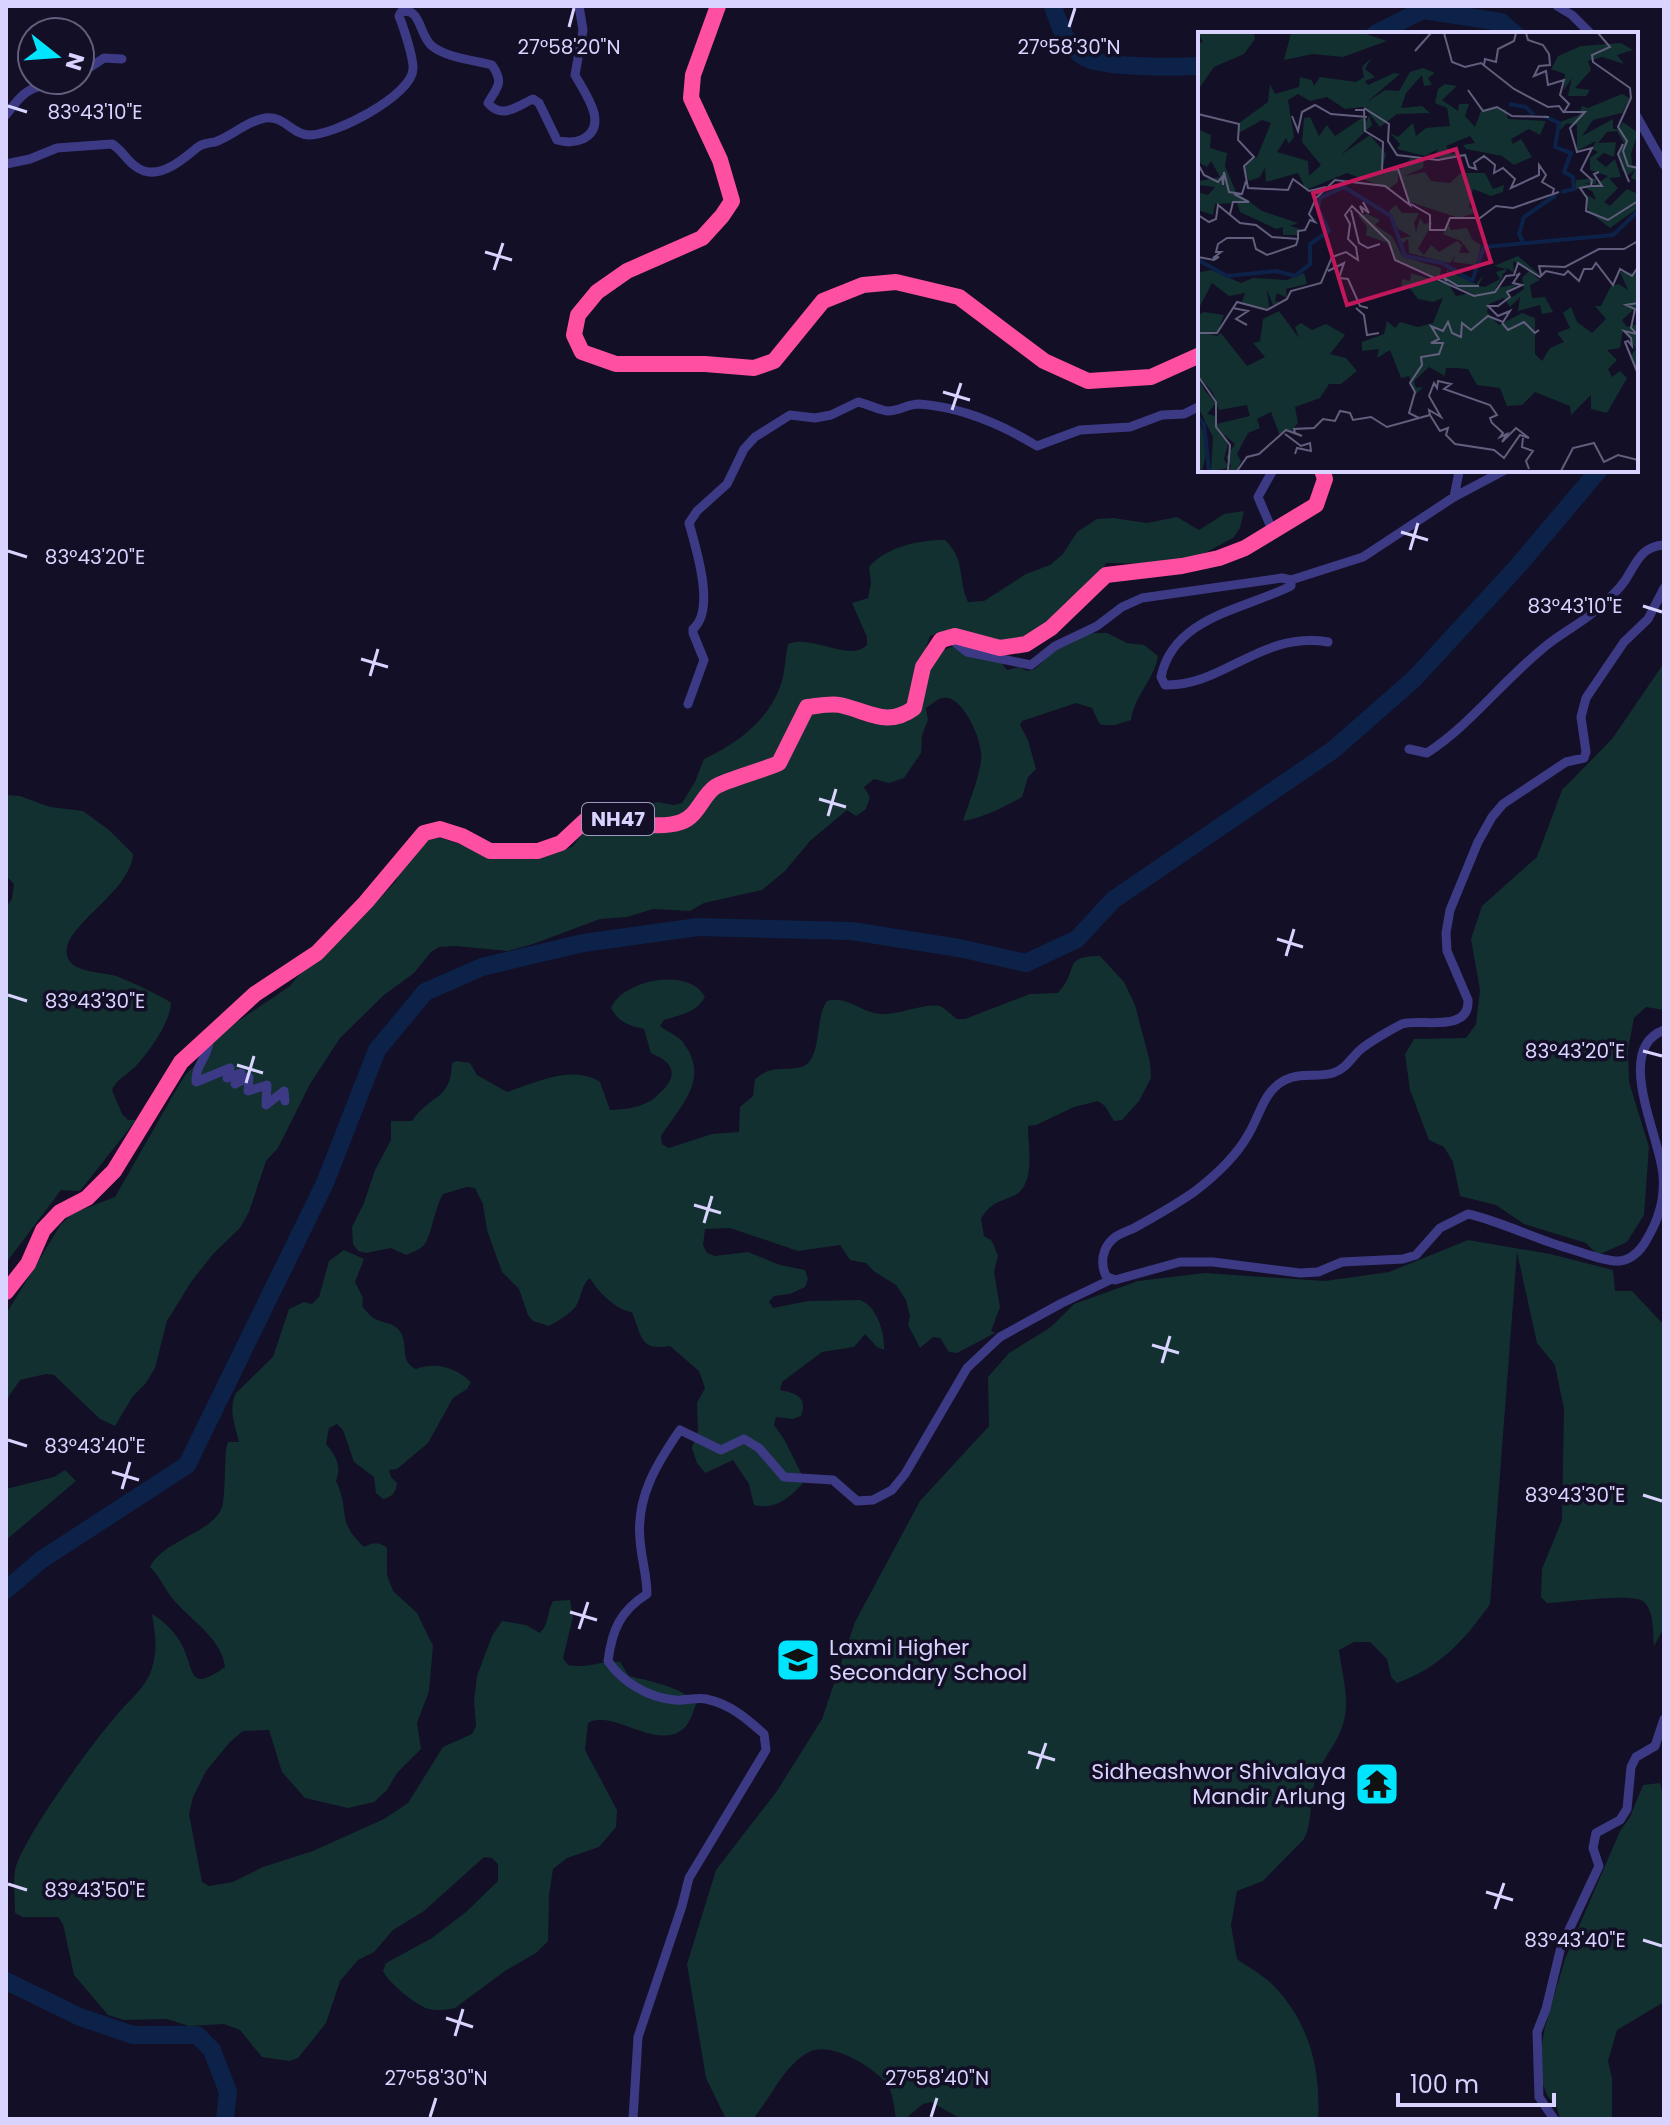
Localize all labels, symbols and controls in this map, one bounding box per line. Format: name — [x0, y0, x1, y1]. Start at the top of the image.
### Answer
north arrow — [16, 16, 96, 96]
inset map — [1198, 32, 1638, 472]
text: 27°58'20"N — [518, 33, 620, 61]
text: 27°58'30"N — [1017, 33, 1121, 61]
text: N — [57, 49, 92, 74]
text: 83°43'10"E — [47, 98, 143, 126]
text: 83°43'20"E — [45, 543, 145, 571]
text: 83°43'10"E — [1527, 592, 1623, 620]
road number: NH47 — [582, 803, 654, 835]
text: 83°43'30"E — [45, 987, 145, 1015]
text: 83°43'20"E — [1525, 1037, 1625, 1065]
text: 83°43'40"E — [44, 1432, 146, 1460]
text: 83°43'30"E — [1525, 1481, 1625, 1509]
place label: Laxmi Higher Secondary School — [829, 1632, 1027, 1688]
school or university icon: Laxmi Higher Secondary School — [774, 1636, 822, 1684]
place label: Sidheashwor Shivalaya Mandir Arlung — [1091, 1756, 1346, 1812]
temple icon: Sidheashwor Shivalaya Mandir Arlung — [1353, 1760, 1401, 1808]
text: 83°43'50"E — [44, 1876, 146, 1904]
text: 83°43'40"E — [1524, 1926, 1626, 1954]
scale bar — [1398, 2057, 1554, 2107]
text: 27°58'30"N — [384, 2064, 488, 2092]
text: 27°58'40"N — [885, 2064, 989, 2092]
text: 100 m — [1410, 2068, 1479, 2101]

